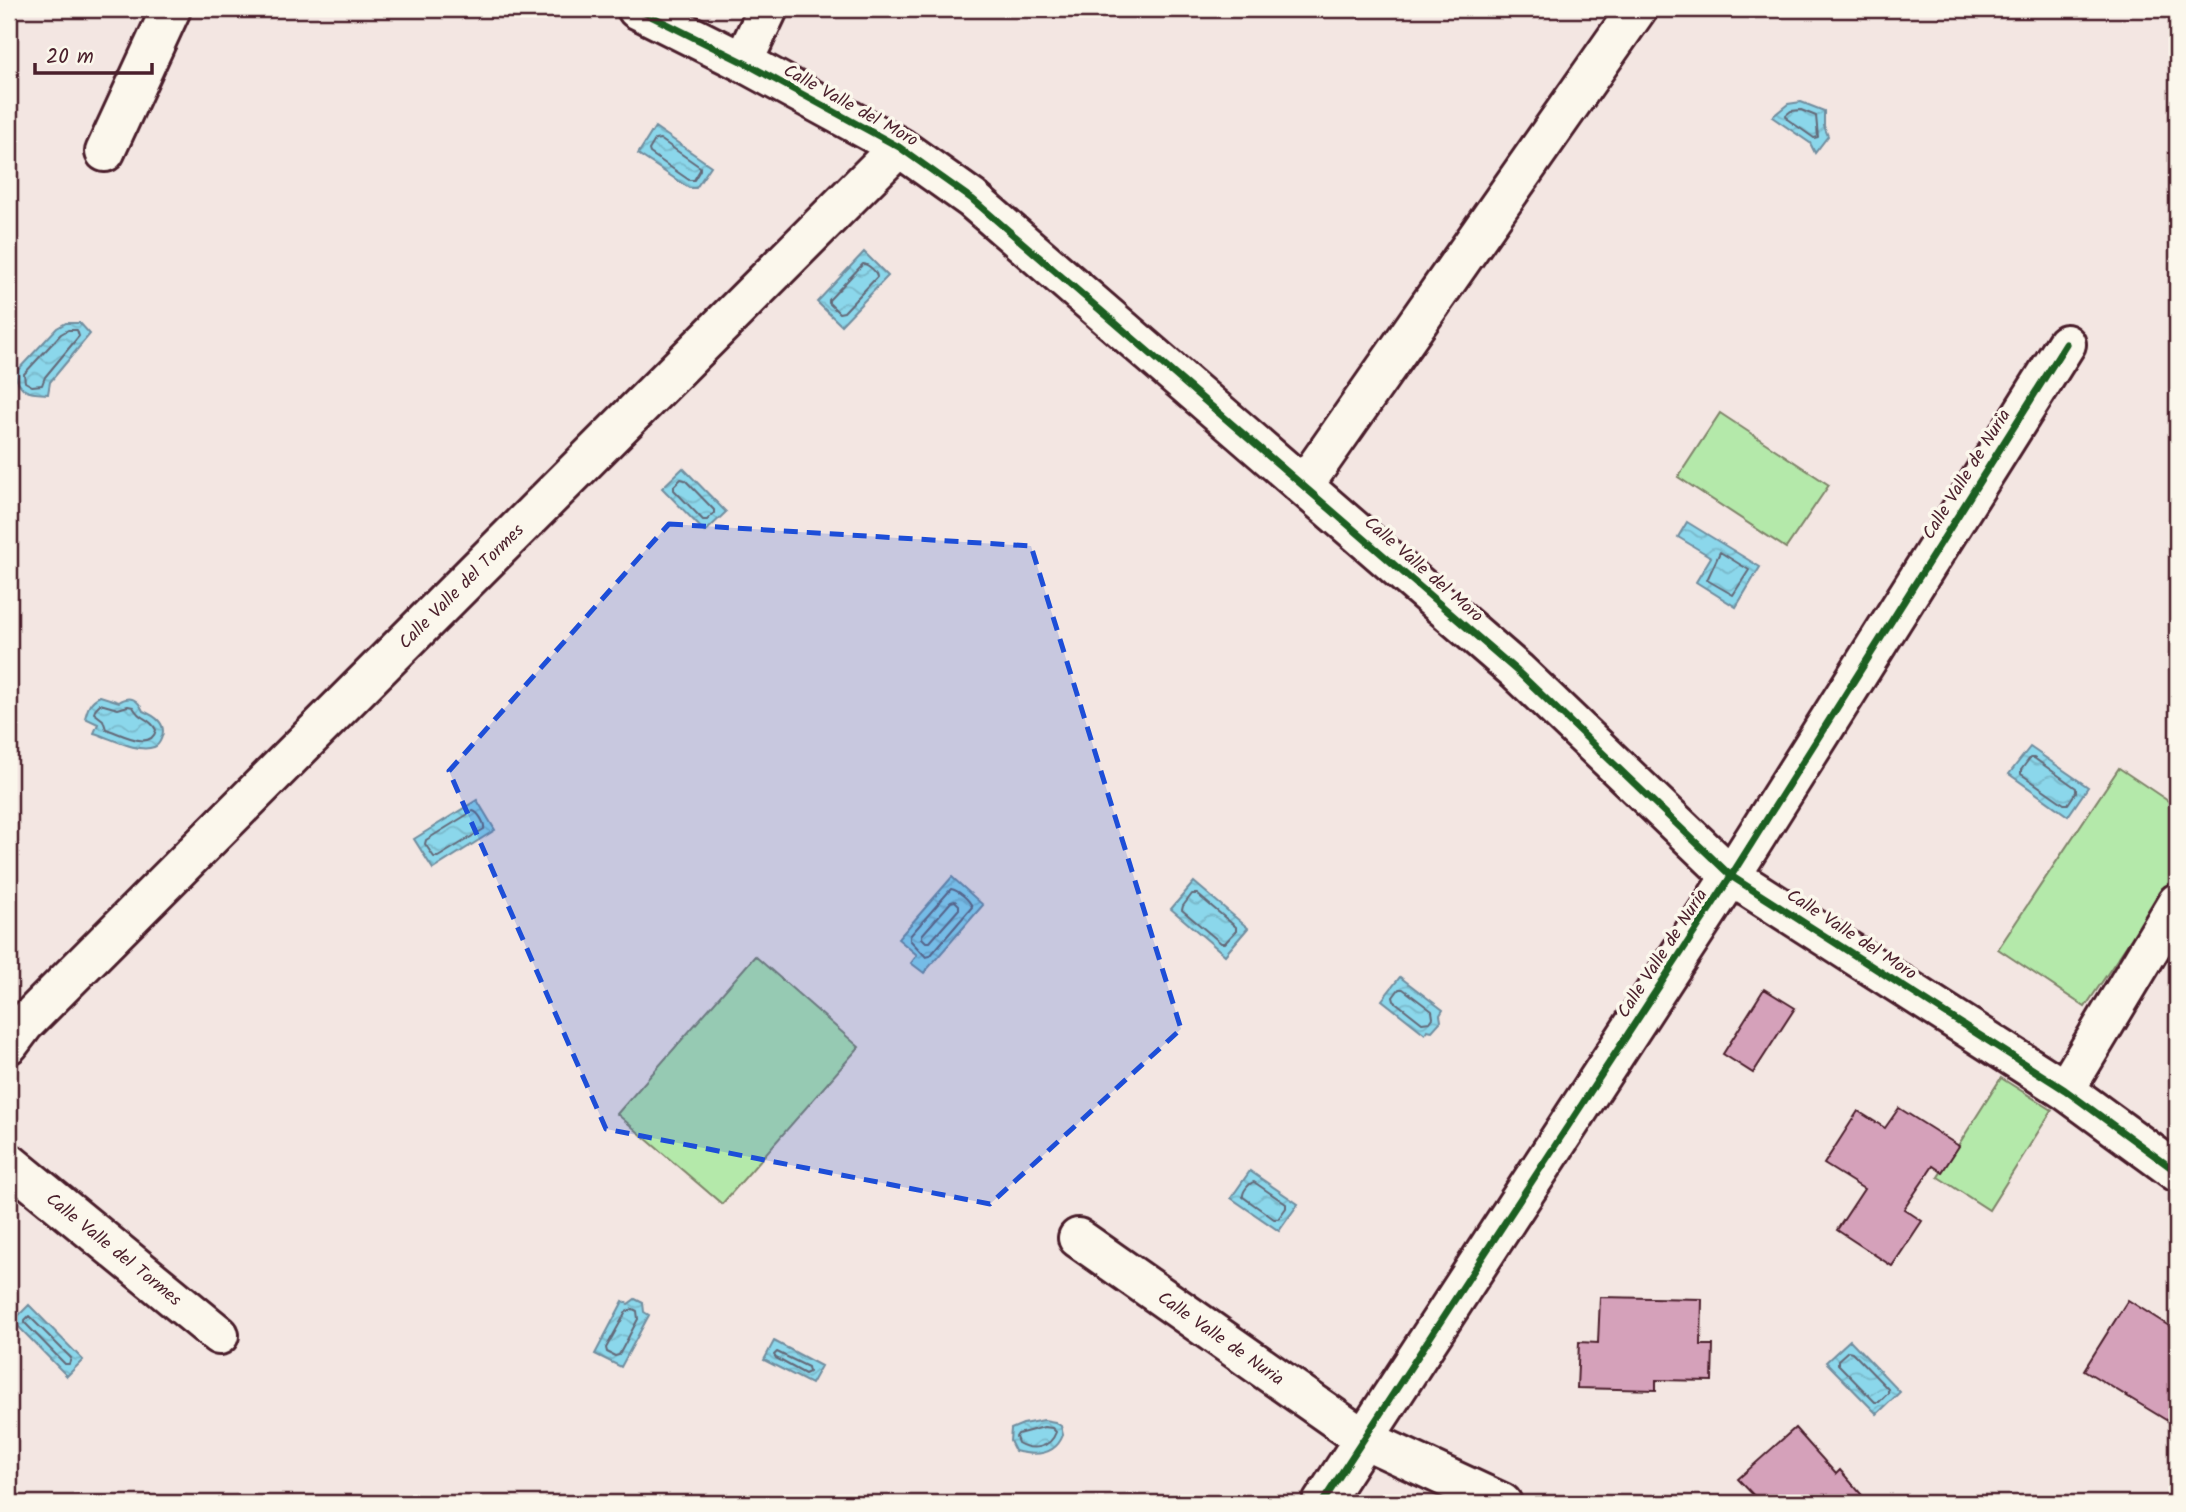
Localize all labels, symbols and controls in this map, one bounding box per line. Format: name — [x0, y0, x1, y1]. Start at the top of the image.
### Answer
scale bar — [35, 32, 152, 76]
text: 20 m — [46, 41, 94, 74]
street label: Calle Valle del Moro — [777, 57, 923, 156]
street label: Calle Valle de Nuria — [1915, 404, 2019, 546]
street label: Calle Valle del Moro — [1357, 510, 1489, 631]
street label: Calle Valle del Tormes — [392, 517, 532, 657]
street label: Calle Valle del Moro — [1780, 882, 1922, 988]
street label: Calle Valle de Nuria — [1610, 883, 1716, 1024]
street label: Calle Valle del Tormes — [39, 1186, 188, 1315]
street label: Calle Valle de Nuria — [1151, 1285, 1290, 1394]

